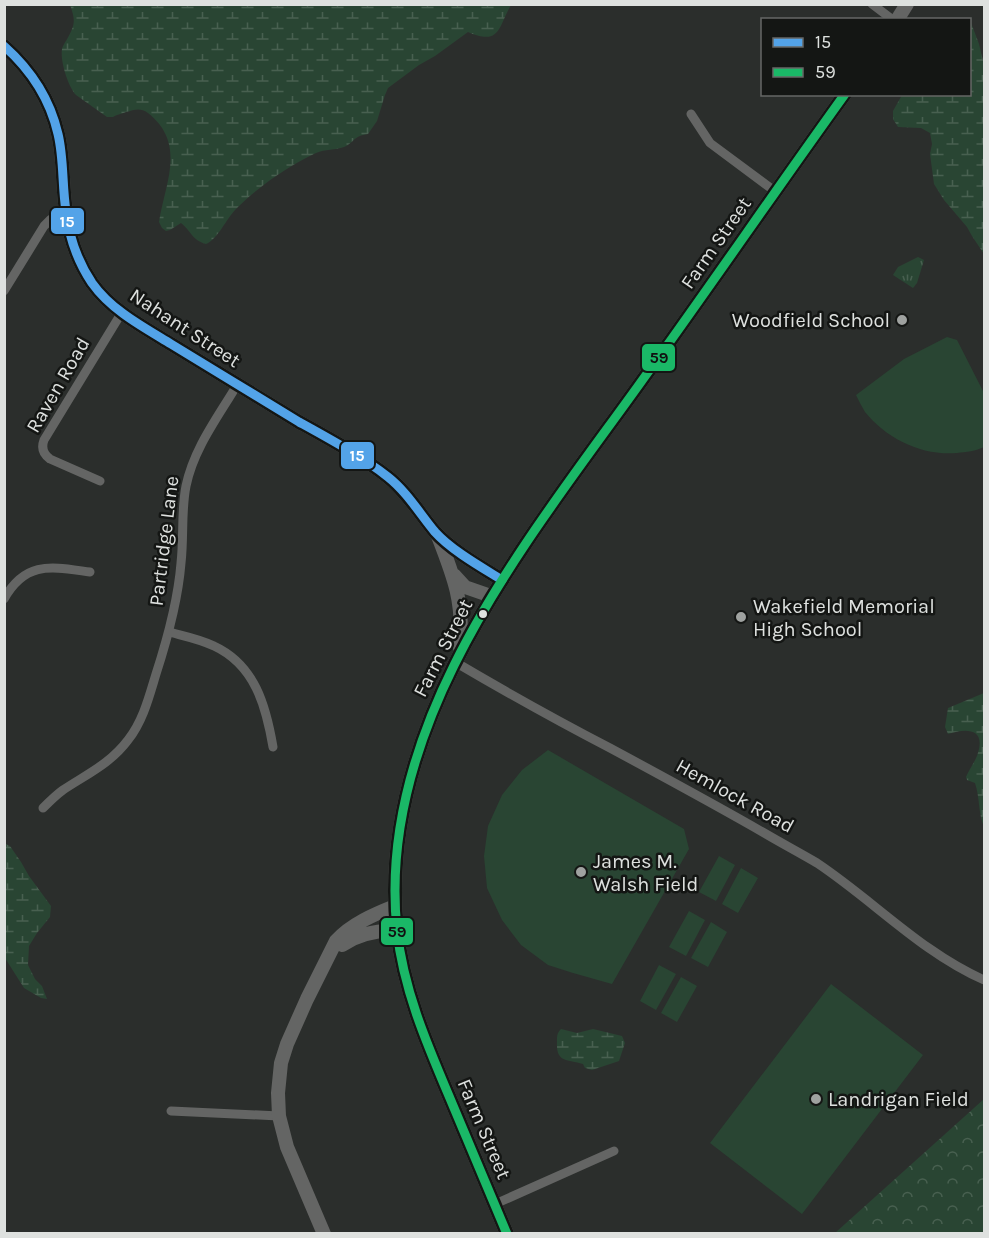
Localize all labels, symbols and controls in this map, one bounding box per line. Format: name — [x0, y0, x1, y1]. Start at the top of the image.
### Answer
legend — [761, 18, 971, 96]
text: 15 — [815, 31, 831, 53]
text: 59 — [815, 61, 836, 83]
street label: Farm Street — [676, 192, 756, 293]
line badge: 15 — [50, 207, 85, 235]
text: 15 — [59, 212, 75, 231]
street label: Nahant Street — [125, 284, 245, 372]
place label: Woodfield School — [732, 309, 890, 332]
marker: Woodfield School — [895, 313, 909, 327]
street label: Raven Road — [21, 333, 95, 437]
line badge: 59 — [641, 343, 676, 372]
text: 59 — [649, 348, 669, 367]
line badge: 15 — [340, 441, 375, 470]
text: 15 — [349, 446, 365, 465]
street label: Partridge Lane — [145, 475, 183, 607]
street label: Farm Street — [409, 595, 478, 701]
place label: Wakefield Memorial High School — [753, 595, 935, 641]
unlabelled marker — [477, 608, 489, 620]
marker: Wakefield Memorial High School — [734, 610, 748, 624]
street label: Hemlock Road — [672, 754, 798, 838]
place label: James M. Walsh Field — [593, 850, 698, 896]
marker: James M. Walsh Field — [574, 865, 588, 879]
line badge: 59 — [380, 917, 414, 946]
text: 59 — [387, 922, 407, 941]
street label: Farm Street — [453, 1075, 516, 1183]
place label: Landrigan Field — [828, 1088, 969, 1111]
marker: Landrigan Field — [809, 1092, 823, 1106]

